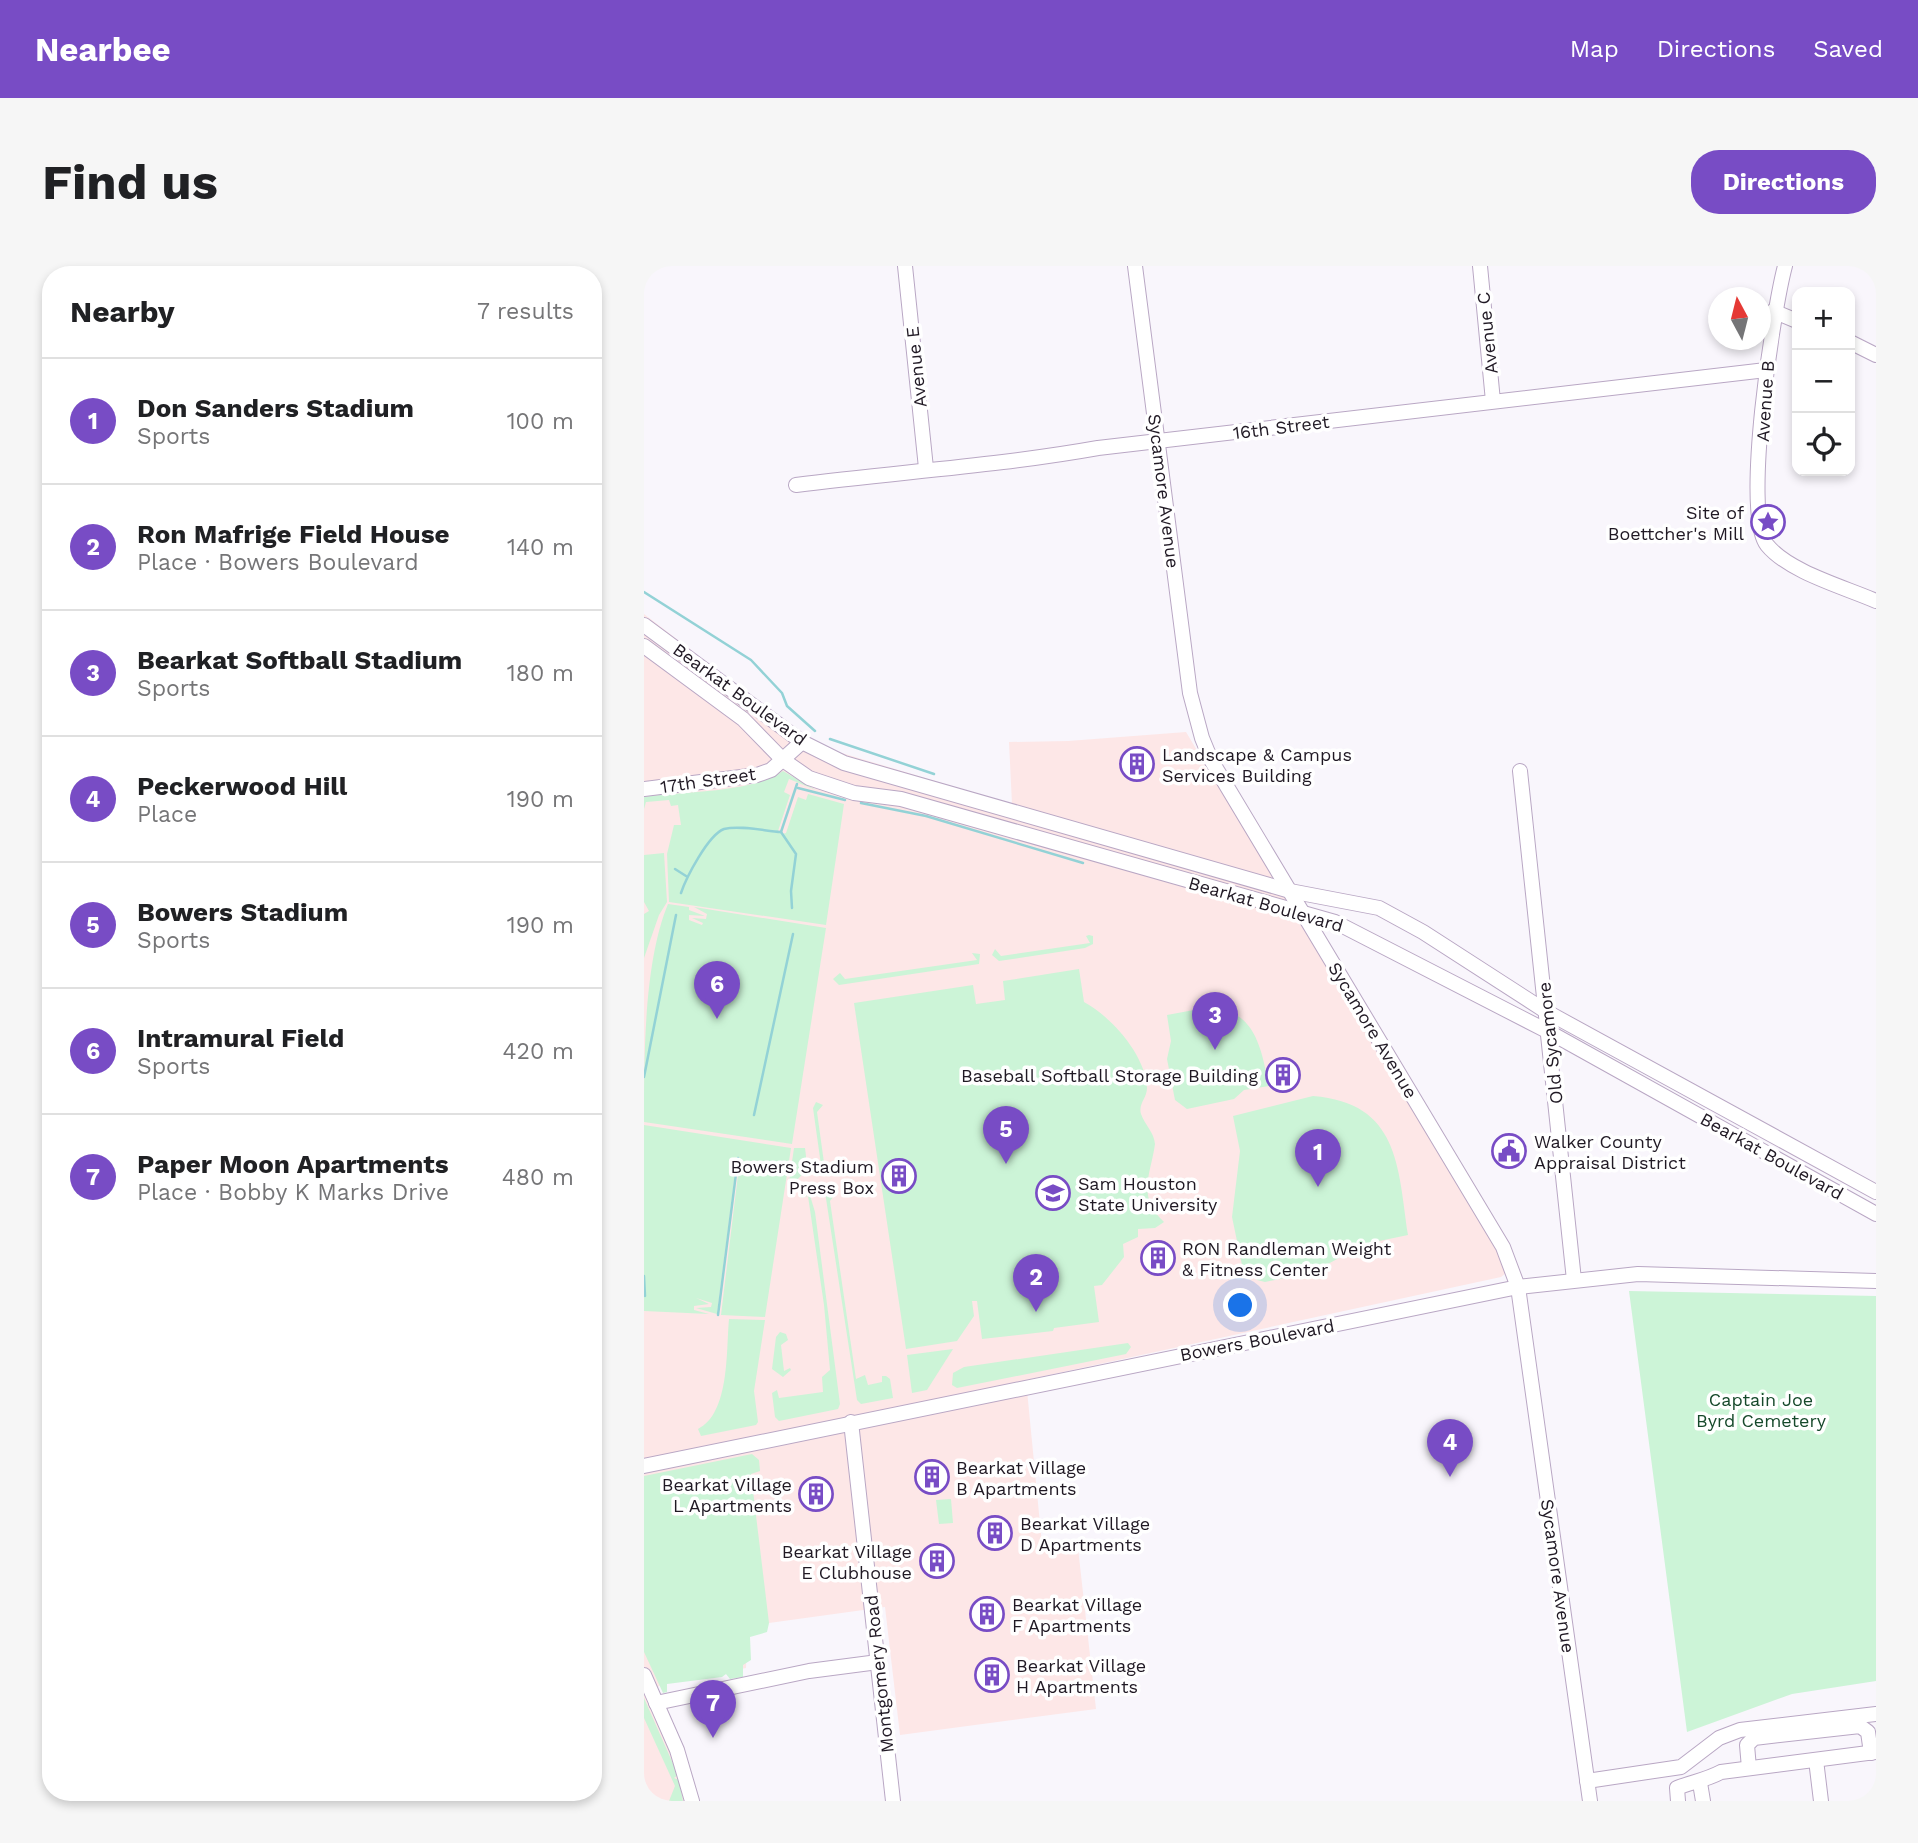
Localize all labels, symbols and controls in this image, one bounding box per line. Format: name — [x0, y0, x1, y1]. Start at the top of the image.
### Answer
text: Nearbee — [35, 30, 171, 69]
text: Map — [1570, 35, 1619, 63]
text: Directions — [1657, 35, 1775, 63]
text: Saved — [1813, 35, 1883, 63]
button: Directions — [1691, 150, 1876, 214]
text: Find us — [42, 153, 218, 211]
north arrow — [1708, 287, 1771, 350]
map controls — [1792, 287, 1855, 476]
button: + — [1792, 287, 1855, 350]
street label: Avenue C — [1472, 291, 1502, 375]
text: Nearby — [70, 294, 175, 329]
text: 7 results — [477, 298, 574, 325]
street label: Avenue E — [901, 325, 931, 409]
button: − — [1792, 350, 1855, 413]
street label: Avenue B — [1752, 360, 1778, 442]
text: Don Sanders Stadium — [137, 393, 414, 423]
text: 1 — [88, 408, 98, 435]
text: 100 m — [507, 408, 574, 435]
street label: 16th Street — [1232, 411, 1331, 443]
street label: Sycamore Avenue — [1144, 413, 1184, 569]
button: locate — [1792, 413, 1855, 476]
text: Sports — [137, 423, 210, 450]
place label: Site of Boettcher's Mill — [1608, 502, 1744, 544]
place icon: Site of Boettcher's Mill — [1749, 503, 1787, 541]
text: Ron Mafrige Field House — [137, 519, 450, 549]
text: 2 — [86, 534, 100, 561]
text: 140 m — [507, 534, 574, 561]
text: Place · Bowers Boulevard — [137, 549, 419, 576]
street label: Bearkat Boulevard — [669, 638, 811, 750]
text: Bearkat Softball Stadium — [137, 645, 462, 675]
text: 3 — [86, 660, 100, 687]
text: 180 m — [507, 660, 574, 687]
text: Sports — [137, 675, 210, 702]
place label: Landscape & Campus Services Building — [1162, 744, 1352, 786]
building icon: Landscape & Campus Services Building — [1118, 745, 1156, 783]
street label: 17th Street — [659, 763, 758, 797]
text: Peckerwood Hill — [137, 771, 347, 801]
text: 4 — [86, 786, 100, 813]
text: 190 m — [507, 786, 574, 813]
text: Place — [137, 801, 197, 828]
street label: Bearkat Boulevard — [1186, 872, 1346, 936]
text: Bowers Stadium — [137, 897, 348, 927]
text: 5 — [86, 912, 100, 939]
text: 190 m — [507, 912, 574, 939]
text: Sports — [137, 927, 210, 954]
street label: Sycamore Avenue — [1324, 958, 1422, 1102]
pin: 6 — [694, 961, 740, 1019]
street label: Old Sycamore — [1533, 981, 1567, 1105]
pin: 3 — [1192, 992, 1238, 1050]
text: Intramural Field — [137, 1023, 344, 1053]
text: 6 — [86, 1038, 100, 1065]
text: 420 m — [502, 1038, 574, 1065]
text: Sports — [137, 1053, 210, 1080]
building icon: Baseball Softball Storage Building — [1264, 1056, 1302, 1094]
place label: Baseball Softball Storage Building — [961, 1065, 1258, 1086]
pin: 5 — [983, 1106, 1029, 1164]
street label: Bearkat Boulevard — [1697, 1108, 1847, 1204]
pin: 1 — [1295, 1129, 1341, 1187]
place label: Walker County Appraisal District — [1534, 1131, 1686, 1173]
public building icon: Walker County Appraisal District — [1490, 1132, 1528, 1170]
text: Paper Moon Apartments — [137, 1149, 449, 1179]
place label: Bowers Stadium Press Box — [730, 1156, 874, 1198]
building icon: Bowers Stadium Press Box — [880, 1157, 918, 1195]
text: 7 — [86, 1164, 100, 1191]
text: 480 m — [502, 1164, 574, 1191]
place label: Sam Houston State University — [1078, 1173, 1218, 1215]
school or university icon: Sam Houston State University — [1034, 1174, 1072, 1212]
text: Place · Bobby K Marks Drive — [137, 1179, 449, 1206]
place label: RON Randleman Weight & Fitness Center — [1182, 1238, 1392, 1280]
building icon: RON Randleman Weight & Fitness Center — [1139, 1239, 1177, 1277]
pin: 2 — [1013, 1254, 1059, 1312]
your location — [1223, 1288, 1257, 1322]
street label: Bowers Boulevard — [1178, 1315, 1336, 1365]
park label: Captain Joe Byrd Cemetery — [1696, 1389, 1827, 1431]
pin: 4 — [1427, 1419, 1473, 1477]
place label: Bearkat Village B Apartments — [956, 1457, 1086, 1499]
building icon: Bearkat Village B Apartments — [913, 1458, 951, 1496]
place label: Bearkat Village L Apartments — [662, 1474, 792, 1516]
building icon: Bearkat Village L Apartments — [797, 1475, 835, 1513]
street label: Sycamore Avenue — [1537, 1498, 1579, 1654]
place label: Bearkat Village D Apartments — [1020, 1513, 1150, 1555]
building icon: Bearkat Village D Apartments — [976, 1514, 1014, 1552]
place label: Bearkat Village E Clubhouse — [782, 1541, 912, 1583]
building icon: Bearkat Village E Clubhouse — [918, 1542, 956, 1580]
street label: Montgomery Road — [860, 1594, 898, 1754]
place label: Bearkat Village F Apartments — [1012, 1594, 1142, 1636]
building icon: Bearkat Village F Apartments — [968, 1595, 1006, 1633]
place label: Bearkat Village H Apartments — [1016, 1655, 1146, 1697]
building icon: Bearkat Village H Apartments — [973, 1656, 1011, 1694]
pin: 7 — [690, 1680, 736, 1738]

